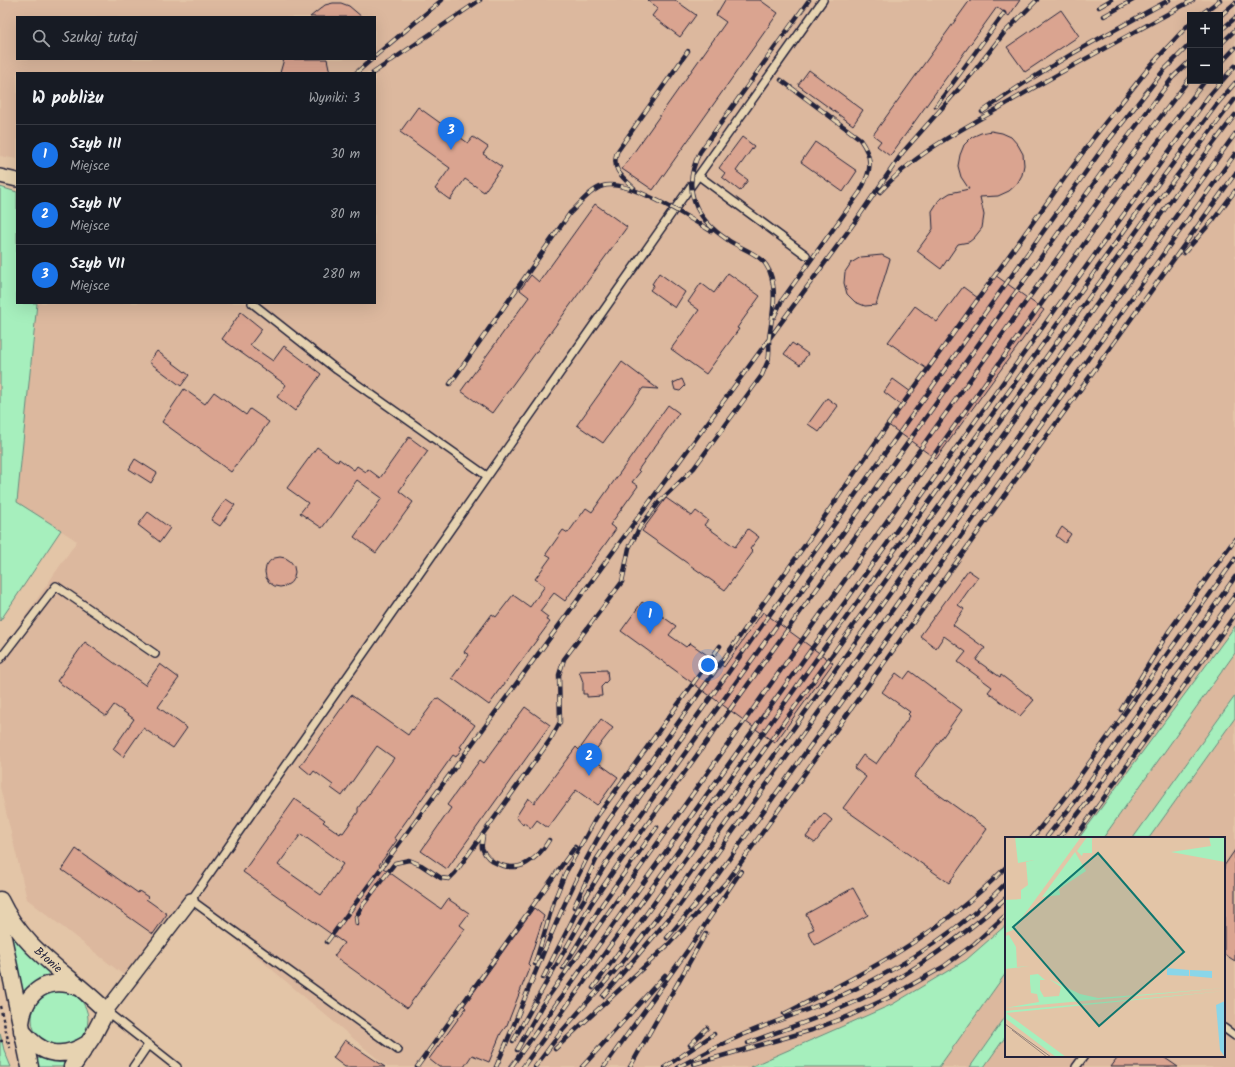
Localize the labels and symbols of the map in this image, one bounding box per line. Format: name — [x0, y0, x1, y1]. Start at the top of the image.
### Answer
pin: 3 — [438, 117, 464, 150]
pin: 1 — [637, 601, 663, 634]
your location — [698, 655, 718, 675]
pin: 2 — [576, 743, 602, 776]
inset map — [1005, 837, 1225, 1057]
street label: Błonie — [30, 942, 67, 978]

